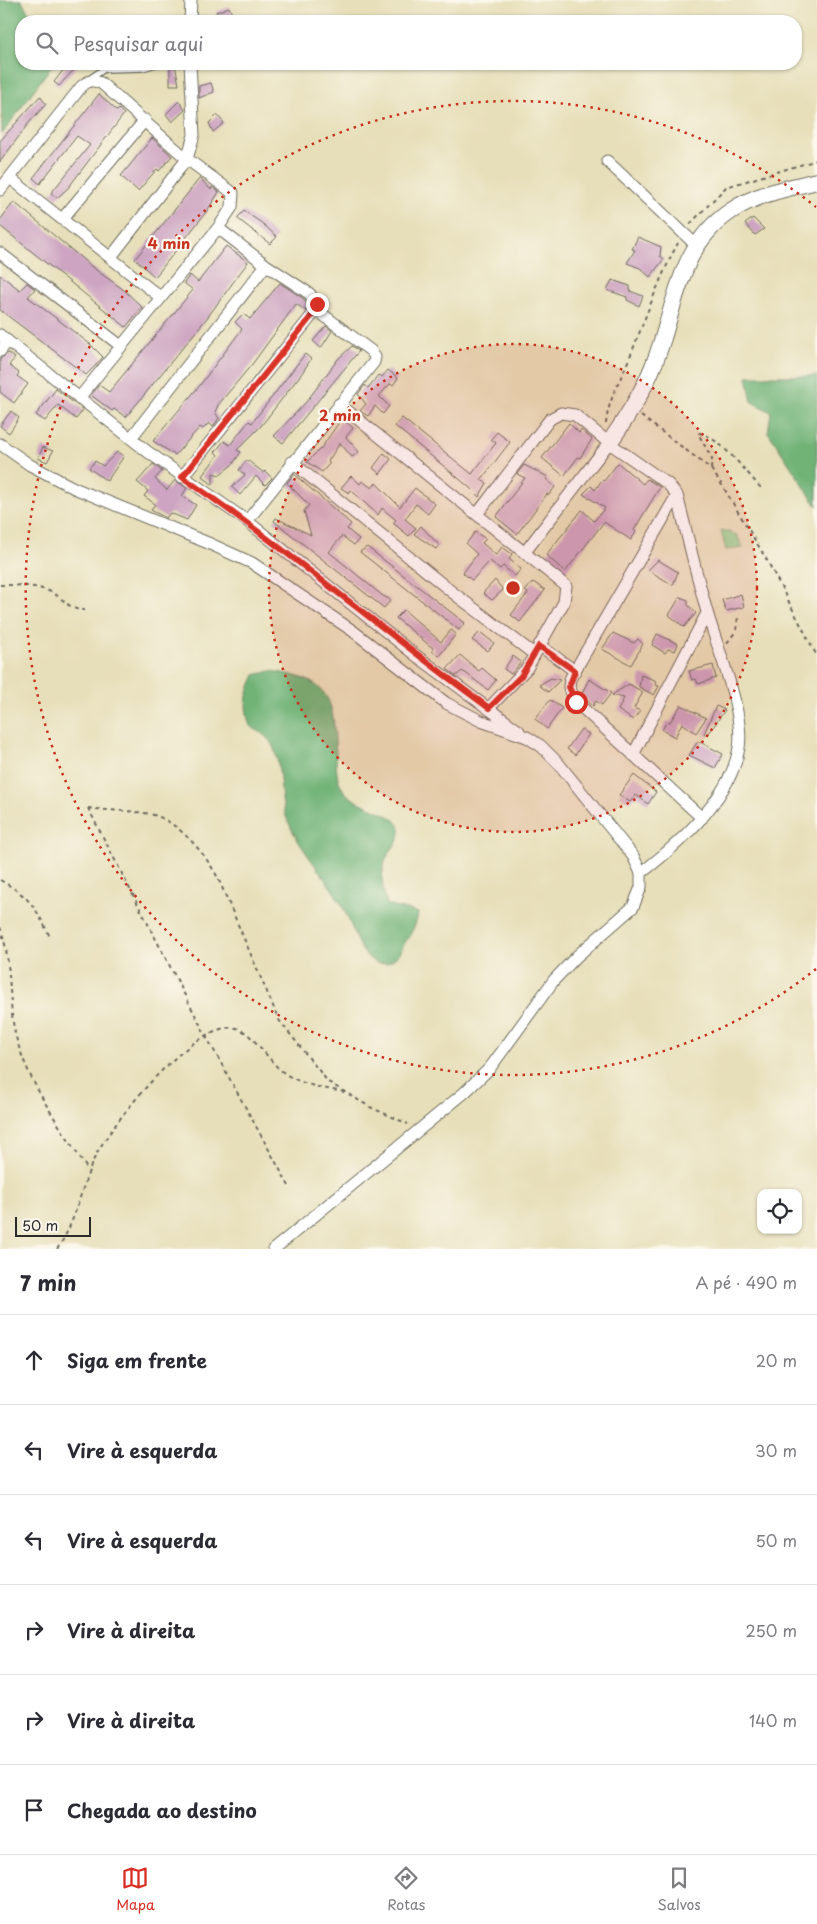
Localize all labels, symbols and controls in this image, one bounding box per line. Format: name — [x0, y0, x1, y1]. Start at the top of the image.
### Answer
search box — [15, 15, 802, 70]
icon: search — [33, 29, 61, 57]
text: Pesquisar aqui — [73, 29, 203, 57]
text: 4 min — [148, 231, 190, 254]
route end — [306, 293, 329, 316]
text: 2 min — [319, 403, 361, 426]
centre of rings — [504, 579, 522, 597]
route start — [565, 691, 588, 714]
map controls — [757, 1189, 802, 1234]
button: locate — [757, 1189, 802, 1234]
scale bar — [15, 1214, 91, 1237]
text: 50 m — [22, 1215, 58, 1236]
text: 7 min — [20, 1266, 76, 1298]
text: A pé · 490 m — [695, 1270, 797, 1294]
icon: ahead — [20, 1346, 48, 1374]
text: Siga em frente — [67, 1346, 207, 1374]
text: 20 m — [756, 1348, 797, 1372]
icon: left — [20, 1436, 48, 1464]
text: Vire à esquerda — [67, 1436, 218, 1464]
text: 30 m — [755, 1438, 797, 1462]
icon: left — [20, 1526, 48, 1554]
text: Vire à esquerda — [67, 1526, 218, 1554]
text: 50 m — [756, 1528, 797, 1552]
icon: right — [20, 1616, 48, 1644]
text: Vire à direita — [67, 1616, 195, 1644]
text: 250 m — [746, 1618, 797, 1642]
icon: right — [20, 1706, 48, 1734]
text: Vire à direita — [67, 1706, 195, 1734]
text: 140 m — [749, 1708, 797, 1732]
icon: arrive — [20, 1796, 48, 1824]
text: Chegada ao destino — [67, 1796, 257, 1824]
tab: Mapa — [116, 1864, 155, 1915]
tab: Rotas — [387, 1864, 425, 1915]
tab: Salvos — [658, 1864, 701, 1915]

